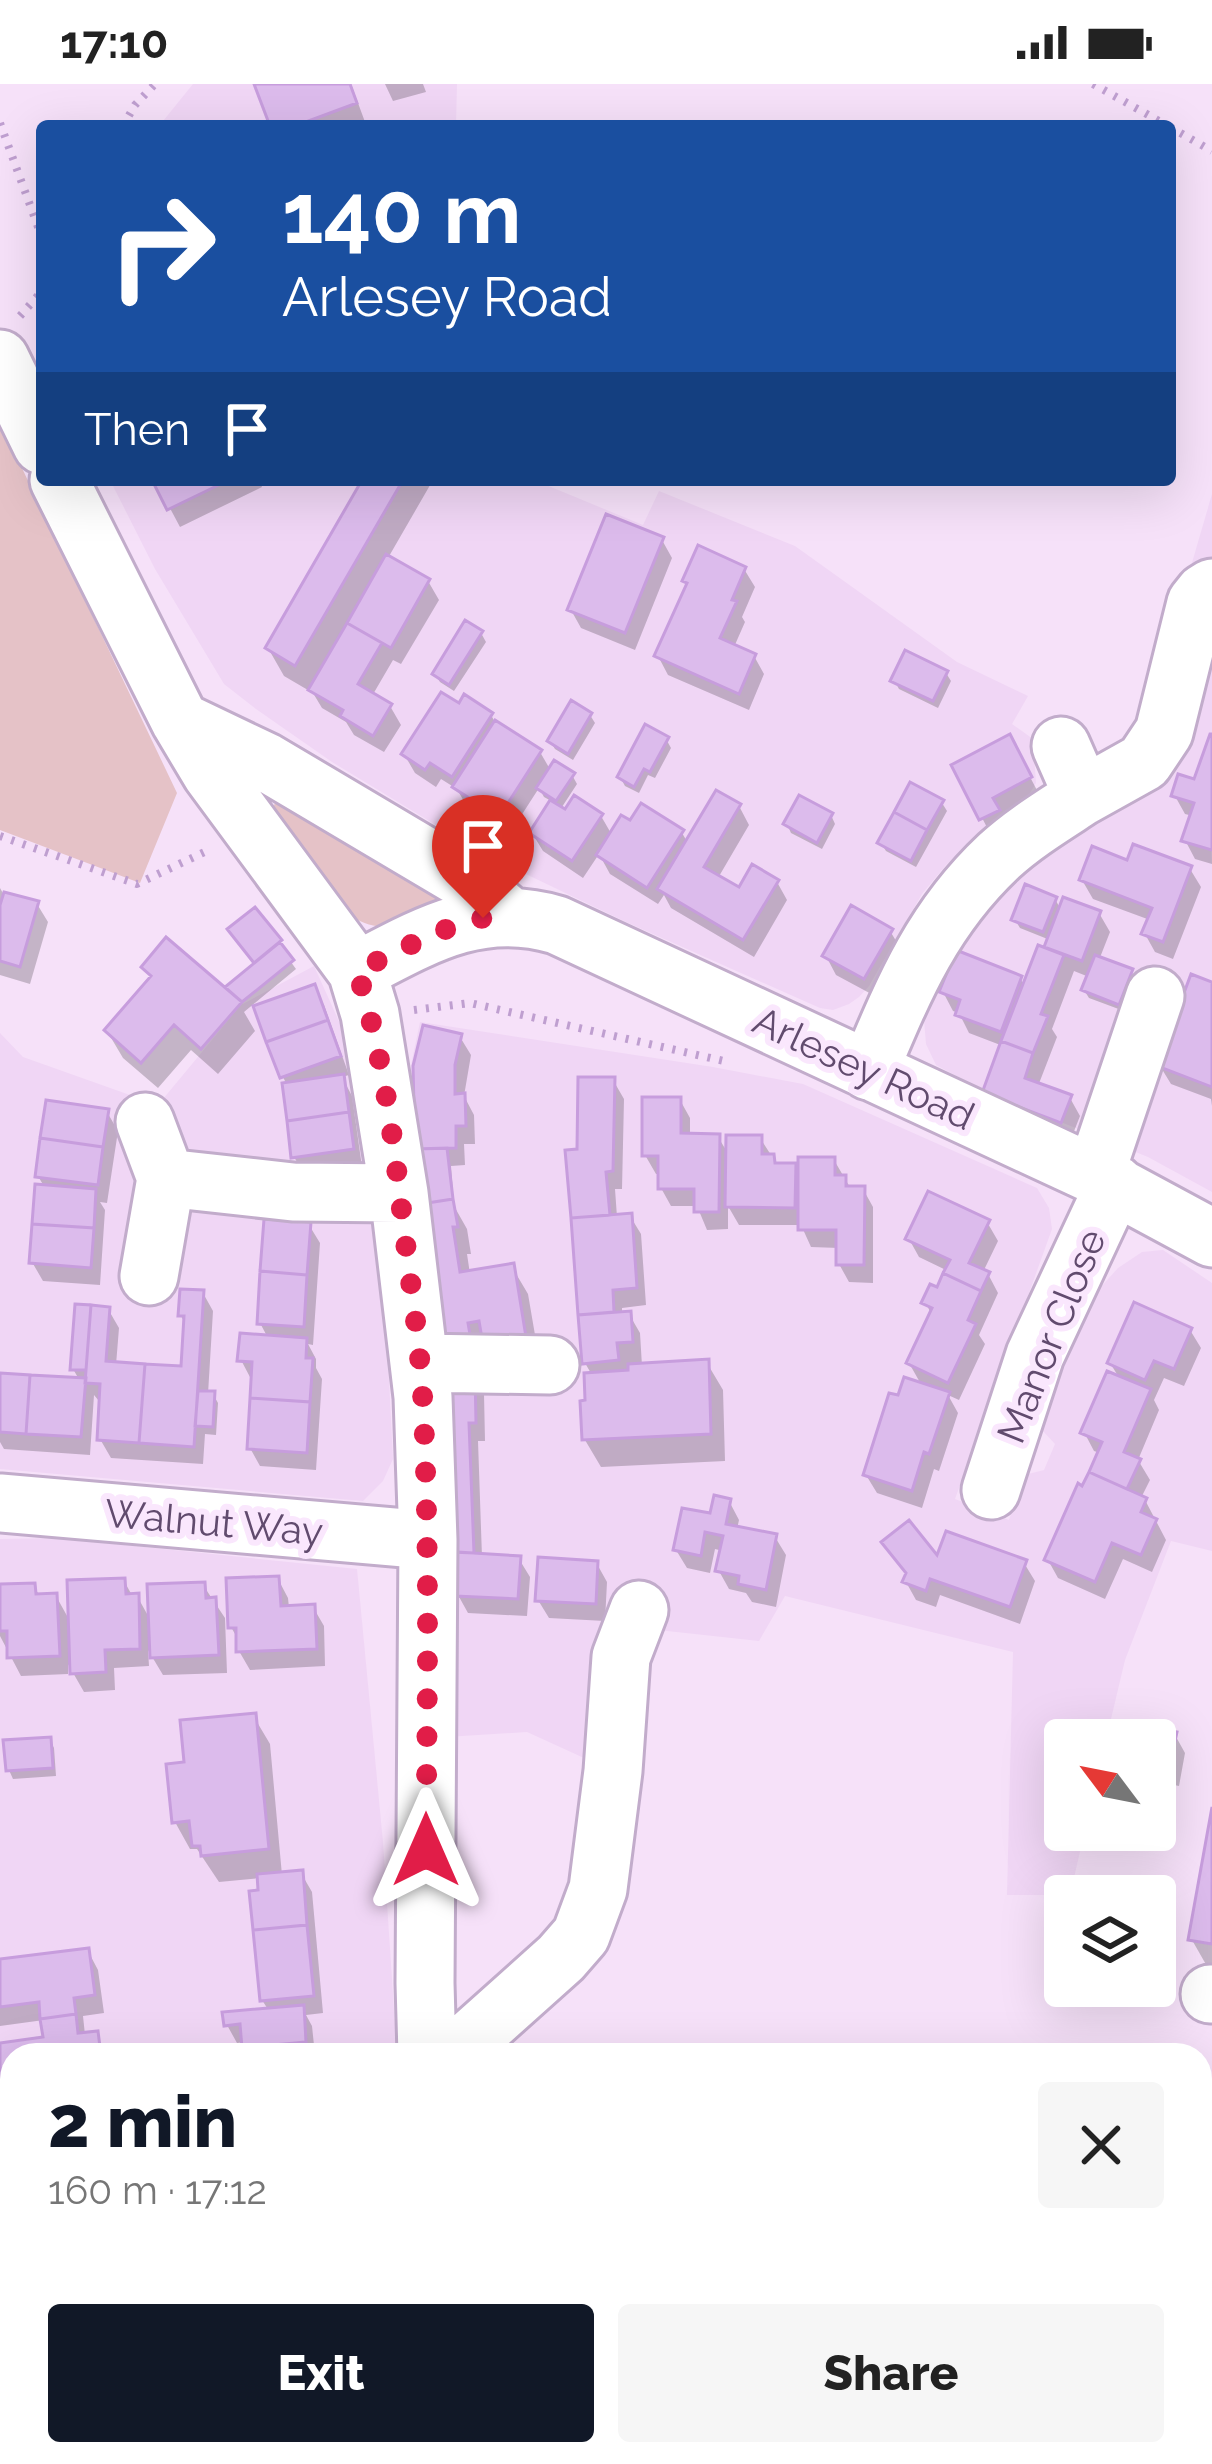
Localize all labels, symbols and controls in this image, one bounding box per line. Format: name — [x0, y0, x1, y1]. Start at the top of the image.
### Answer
text: 17:10 — [60, 16, 168, 69]
text: 140 m — [282, 164, 521, 263]
icon: right — [84, 168, 240, 324]
text: Arlesey Road — [282, 265, 612, 329]
icon: arrive — [214, 396, 280, 462]
text: Then — [84, 403, 190, 456]
pin — [432, 795, 534, 918]
icon: arrive — [450, 813, 516, 879]
street label: Arlesey Road — [746, 997, 982, 1139]
street label: Manor Close — [987, 1223, 1115, 1449]
street label: Walnut Way — [103, 1490, 325, 1554]
north arrow — [1044, 1719, 1176, 1851]
map controls — [1044, 1719, 1176, 2007]
position arrow — [363, 1787, 489, 1913]
button: layers — [1044, 1875, 1176, 2007]
text: 2 min — [48, 2079, 237, 2164]
button: close — [1038, 2082, 1164, 2208]
text: 160 m · 17:12 — [48, 2167, 267, 2213]
button: Exit — [48, 2304, 594, 2442]
button: Share — [618, 2304, 1164, 2442]

